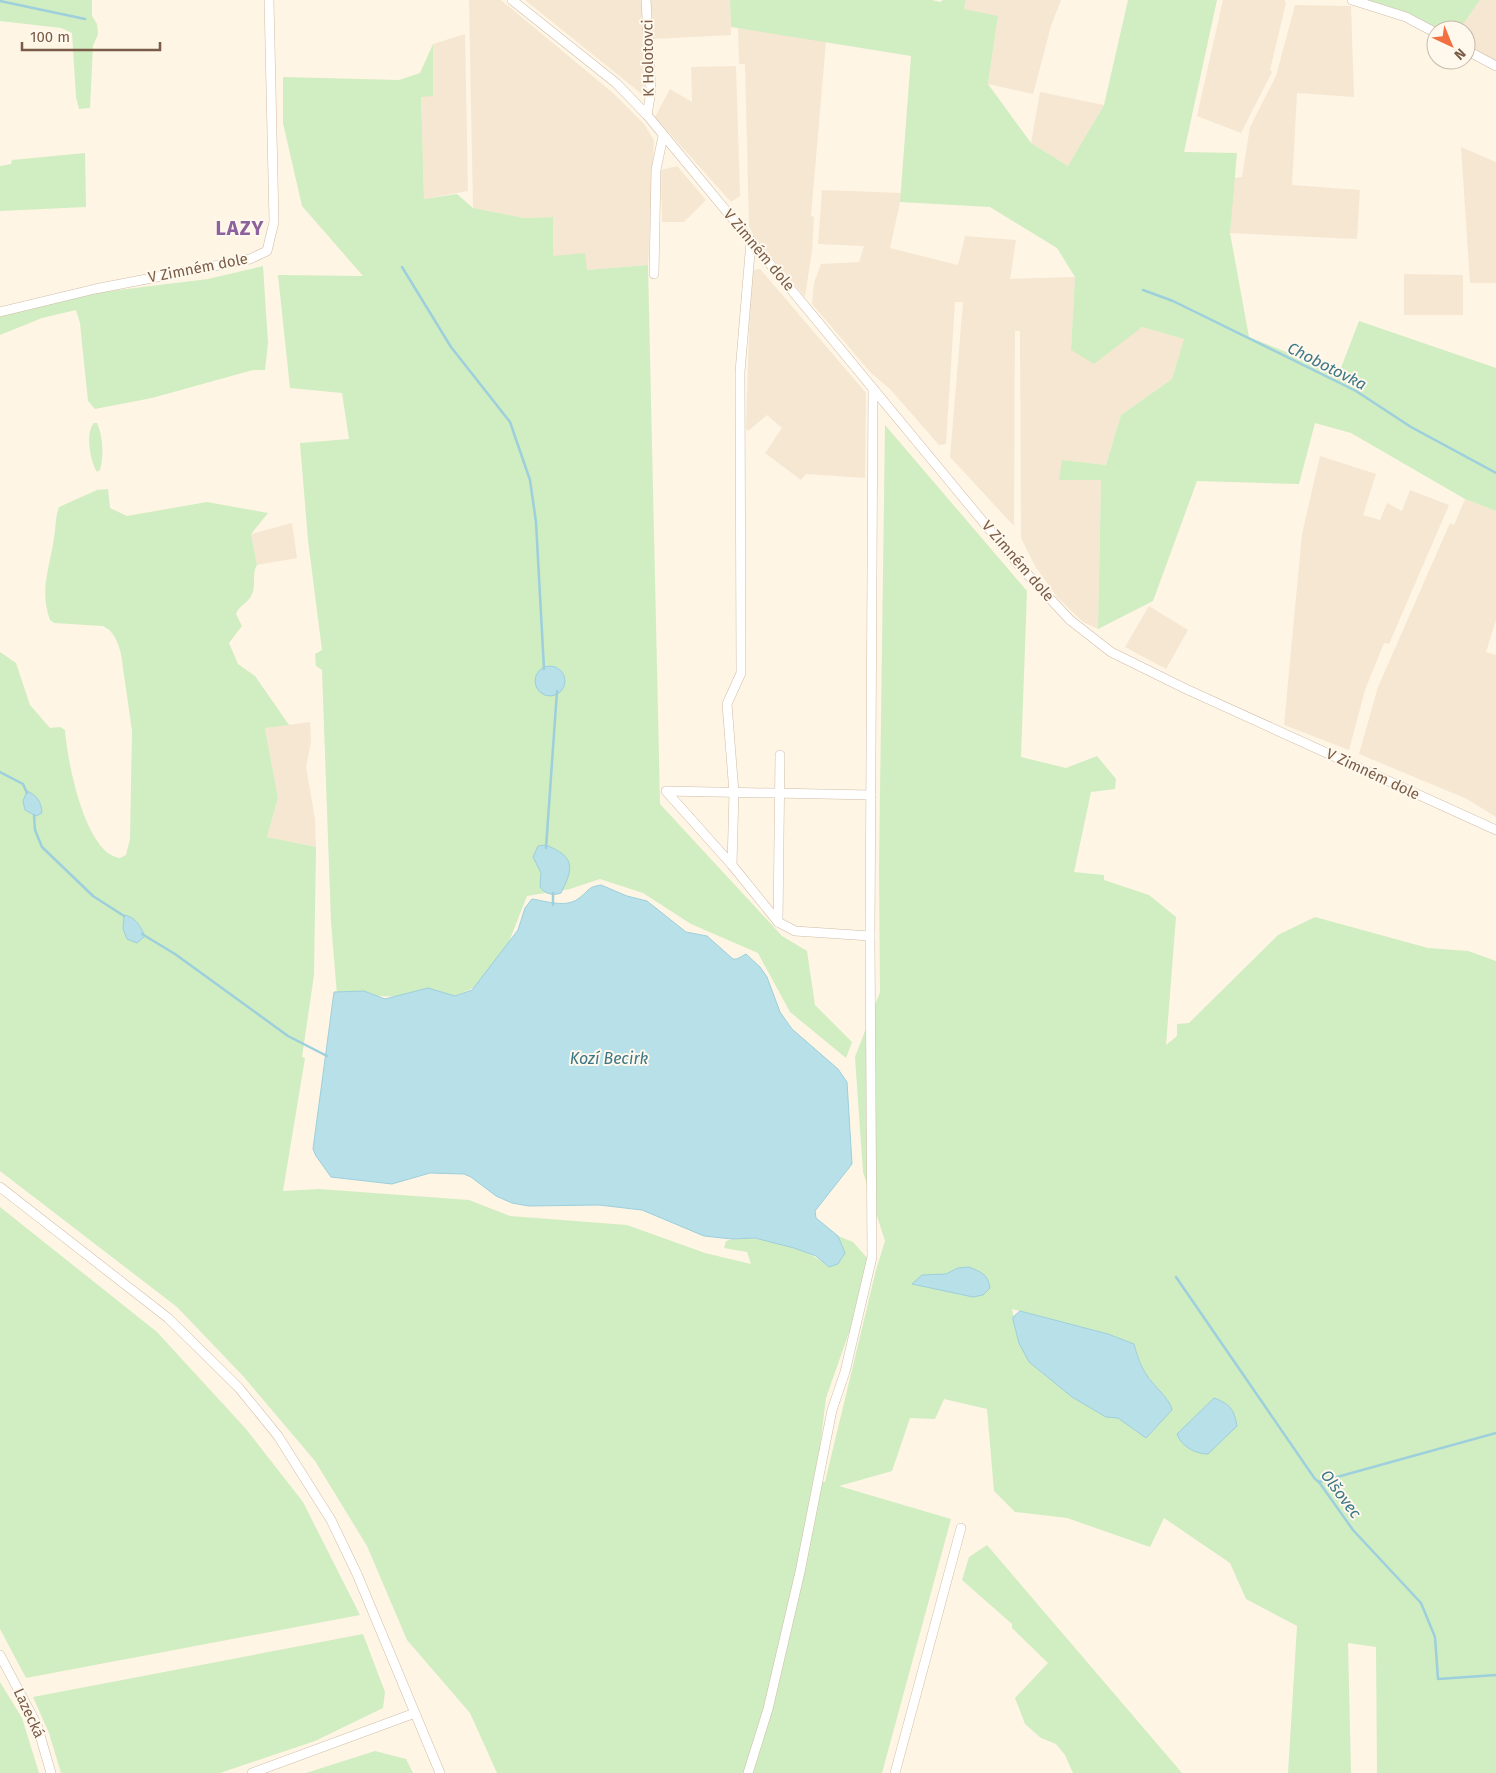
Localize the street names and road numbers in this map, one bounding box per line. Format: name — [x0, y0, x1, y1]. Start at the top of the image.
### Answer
street label: K Holotovci — [638, 19, 658, 97]
street label: V Zimném dole — [720, 205, 798, 295]
street label: V Zimném dole — [147, 250, 249, 286]
street label: V Zimném dole — [978, 517, 1058, 605]
street label: V Zimném dole — [1323, 744, 1423, 804]
street label: Lazecká — [10, 1685, 48, 1741]

